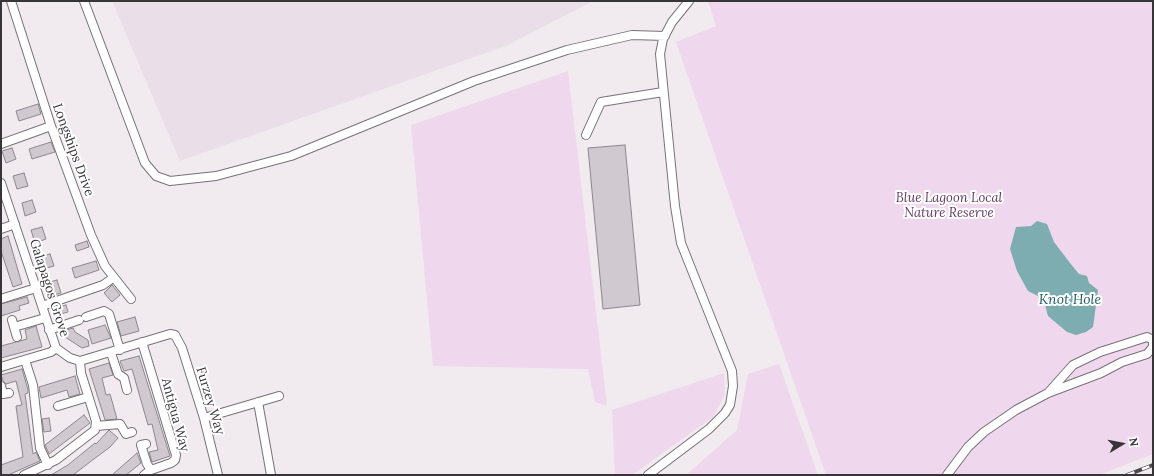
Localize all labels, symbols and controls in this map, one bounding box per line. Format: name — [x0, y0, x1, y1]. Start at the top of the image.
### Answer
street label: Longships Drive — [49, 102, 97, 198]
park label: Blue Lagoon Local Nature Reserve — [896, 190, 1002, 221]
street label: Galapagos Grove — [26, 237, 72, 339]
water label: Knot Hole — [1039, 292, 1101, 308]
street label: Furzey Way — [192, 365, 228, 437]
street label: Antigua Way — [158, 376, 192, 454]
north arrow — [1102, 424, 1142, 464]
text: N — [1126, 436, 1141, 447]

